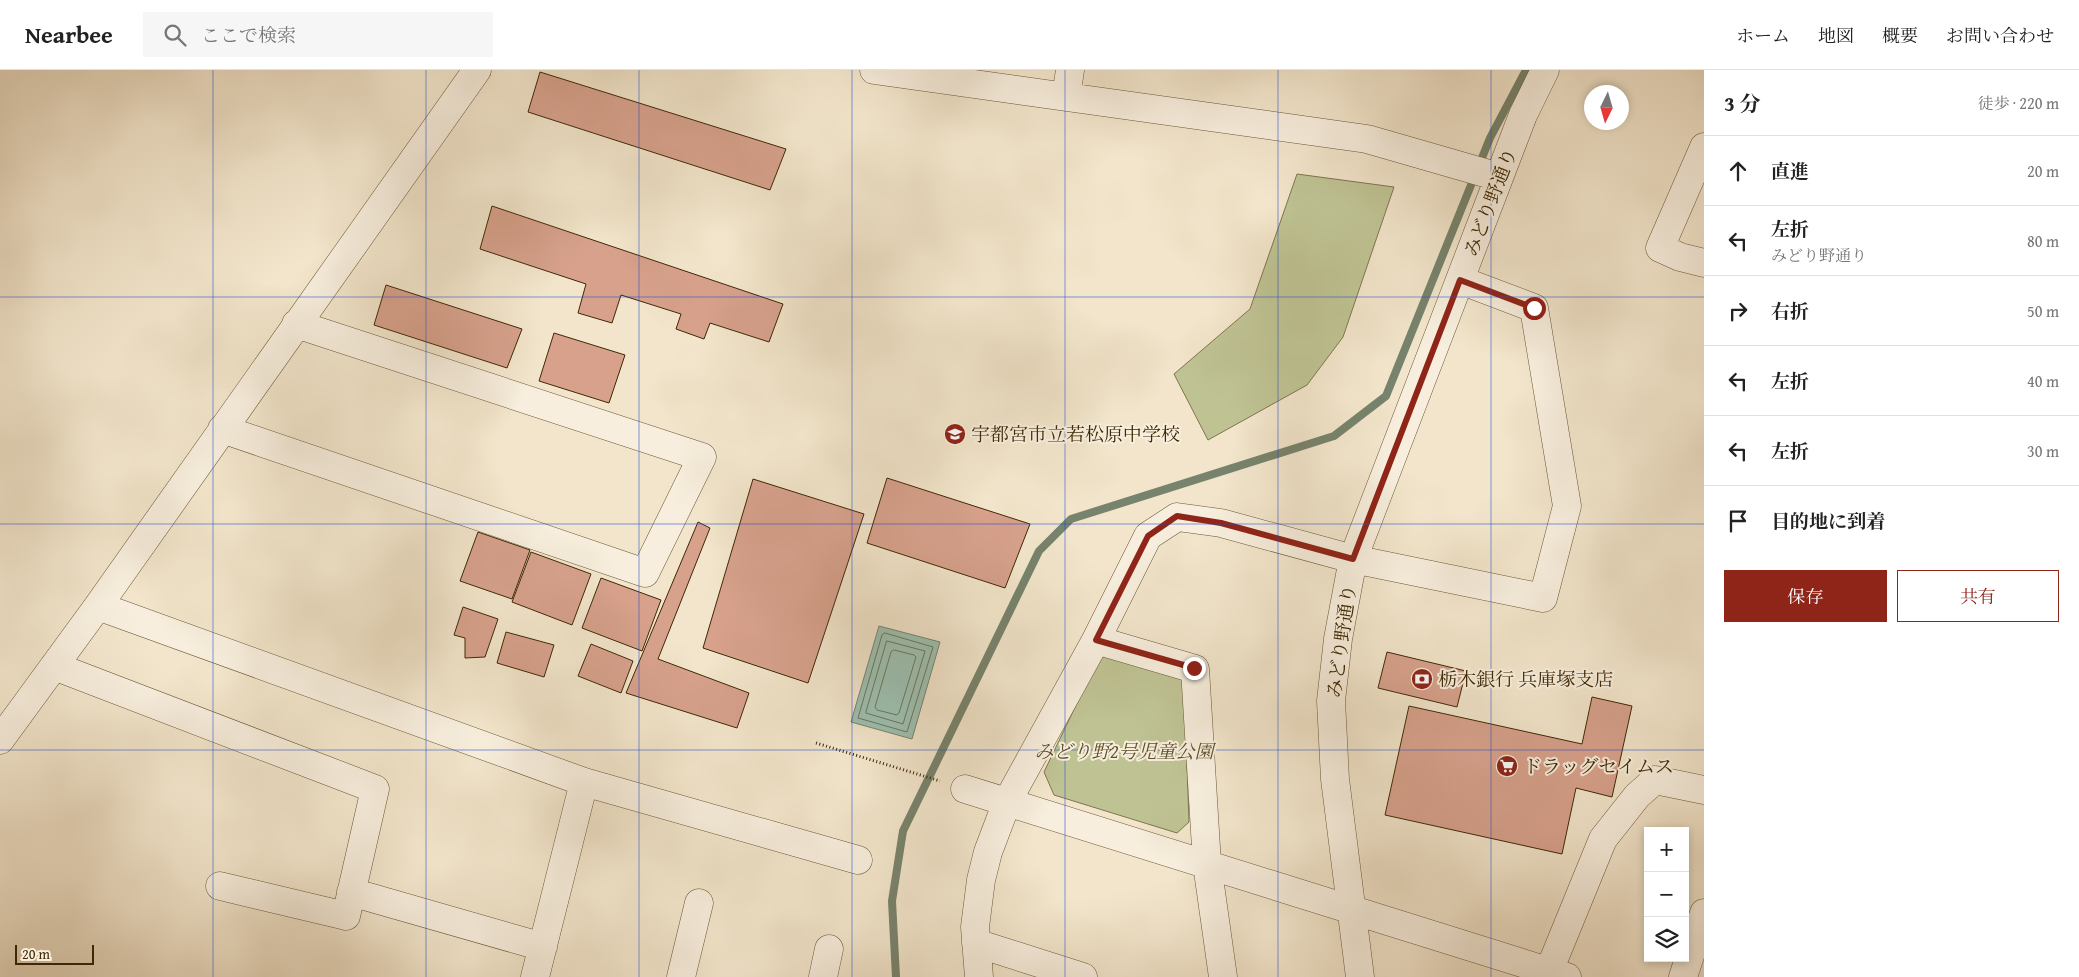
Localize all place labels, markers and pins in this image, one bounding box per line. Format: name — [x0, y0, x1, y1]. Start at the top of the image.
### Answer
place label: 宇都宮市立若松原中学校 — [971, 420, 1180, 448]
school or university icon: 宇都宮市立若松原中学校 — [943, 422, 967, 446]
place label: 栃木銀行 兵庫塚支店 — [1438, 665, 1613, 693]
bank icon: 栃木銀行 兵庫塚支店 — [1410, 667, 1434, 691]
place label: ドラッグセイムス — [1523, 752, 1674, 780]
supermarket icon: ドラッグセイムス — [1495, 754, 1519, 778]

